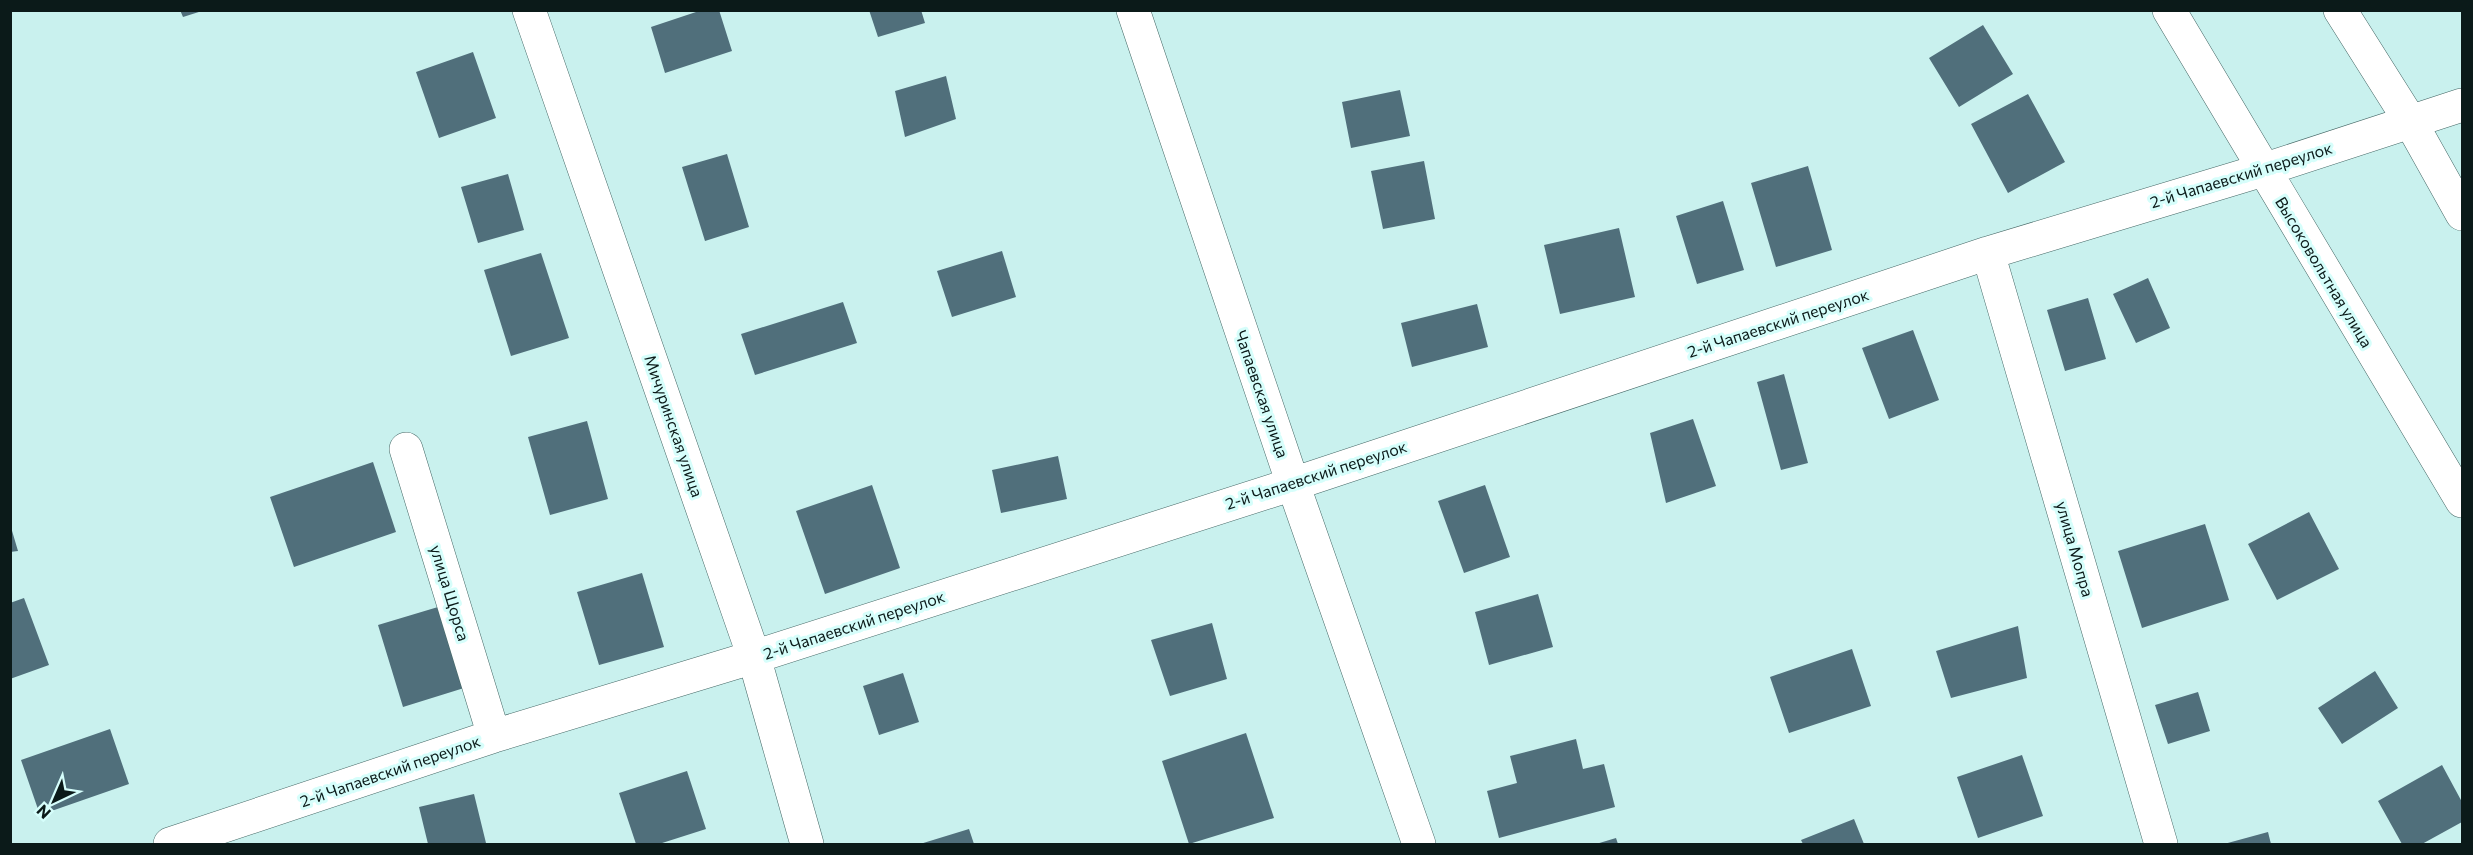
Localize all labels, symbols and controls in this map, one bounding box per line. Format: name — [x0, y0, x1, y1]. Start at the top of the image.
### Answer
street label: 2-й Чапаевский переулок — [2147, 138, 2335, 211]
street label: Высоковольтная улица — [2272, 193, 2377, 351]
street label: 2-й Чапаевский переулок — [1685, 284, 1871, 361]
street label: Чапаевская улица — [1232, 328, 1293, 460]
street label: Мичуринская улица — [641, 352, 708, 499]
street label: 2-й Чапаевский переулок — [1223, 436, 1409, 513]
street label: улица Мопра — [2053, 499, 2098, 599]
street label: улица Щорса — [427, 543, 474, 643]
street label: 2-й Чапаевский переулок — [761, 586, 947, 663]
street label: 2-й Чапаевский переулок — [297, 731, 483, 810]
north arrow — [24, 771, 84, 831]
text: N — [32, 801, 54, 823]

